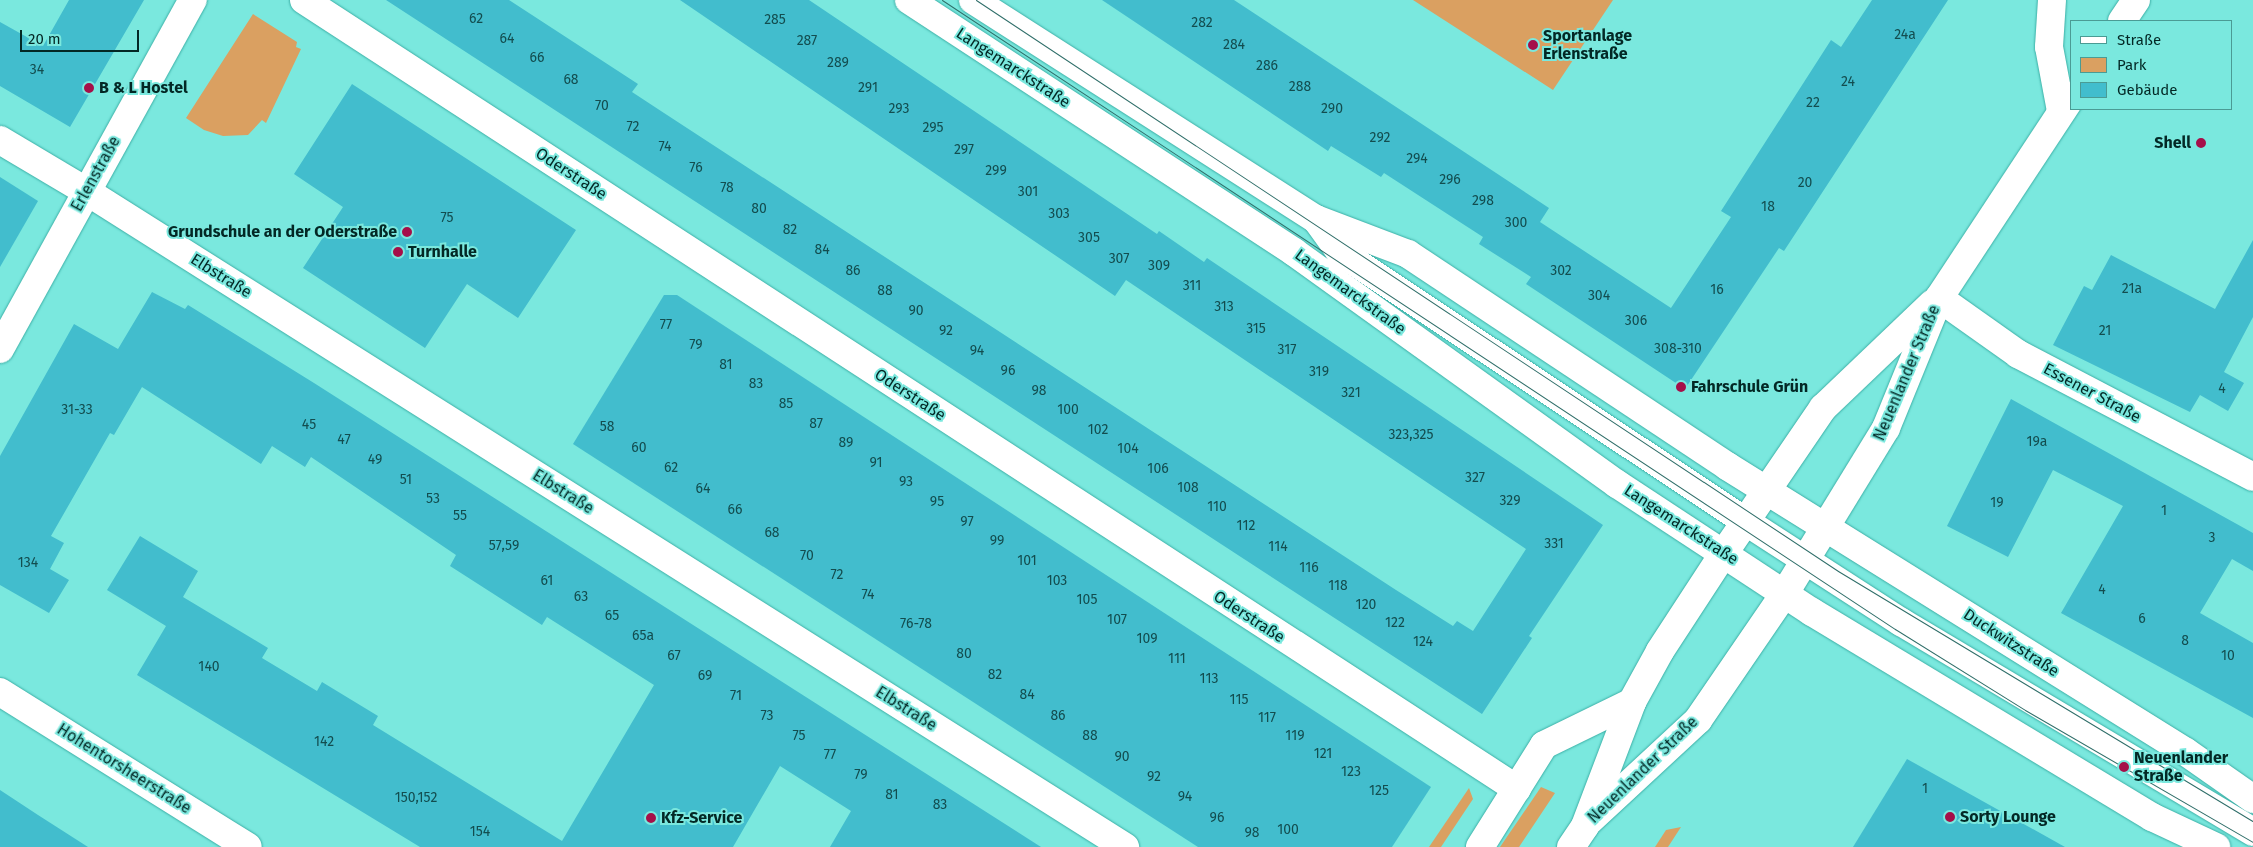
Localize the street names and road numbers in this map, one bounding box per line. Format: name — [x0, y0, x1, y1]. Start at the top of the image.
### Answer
street label: Langemarckstraße — [952, 24, 1074, 112]
street label: Erlenstraße — [67, 133, 125, 215]
street label: Oderstraße — [532, 144, 610, 204]
street label: Langemarckstraße — [1291, 245, 1409, 339]
street label: Elbstraße — [187, 250, 255, 302]
street label: Neuenlander Straße — [1870, 302, 1944, 444]
street label: Essener Straße — [2040, 359, 2144, 427]
street label: Oderstraße — [871, 365, 949, 425]
street label: Elbstraße — [529, 466, 597, 518]
street label: Langemarckstraße — [1620, 481, 1742, 569]
street label: Oderstraße — [1210, 587, 1288, 647]
street label: Duckwitzstraße — [1960, 605, 2062, 681]
street label: Elbstraße — [872, 683, 940, 735]
street label: Neuenlander Straße — [1584, 713, 1702, 827]
street label: Hohentorsheerstraße — [53, 720, 195, 818]

